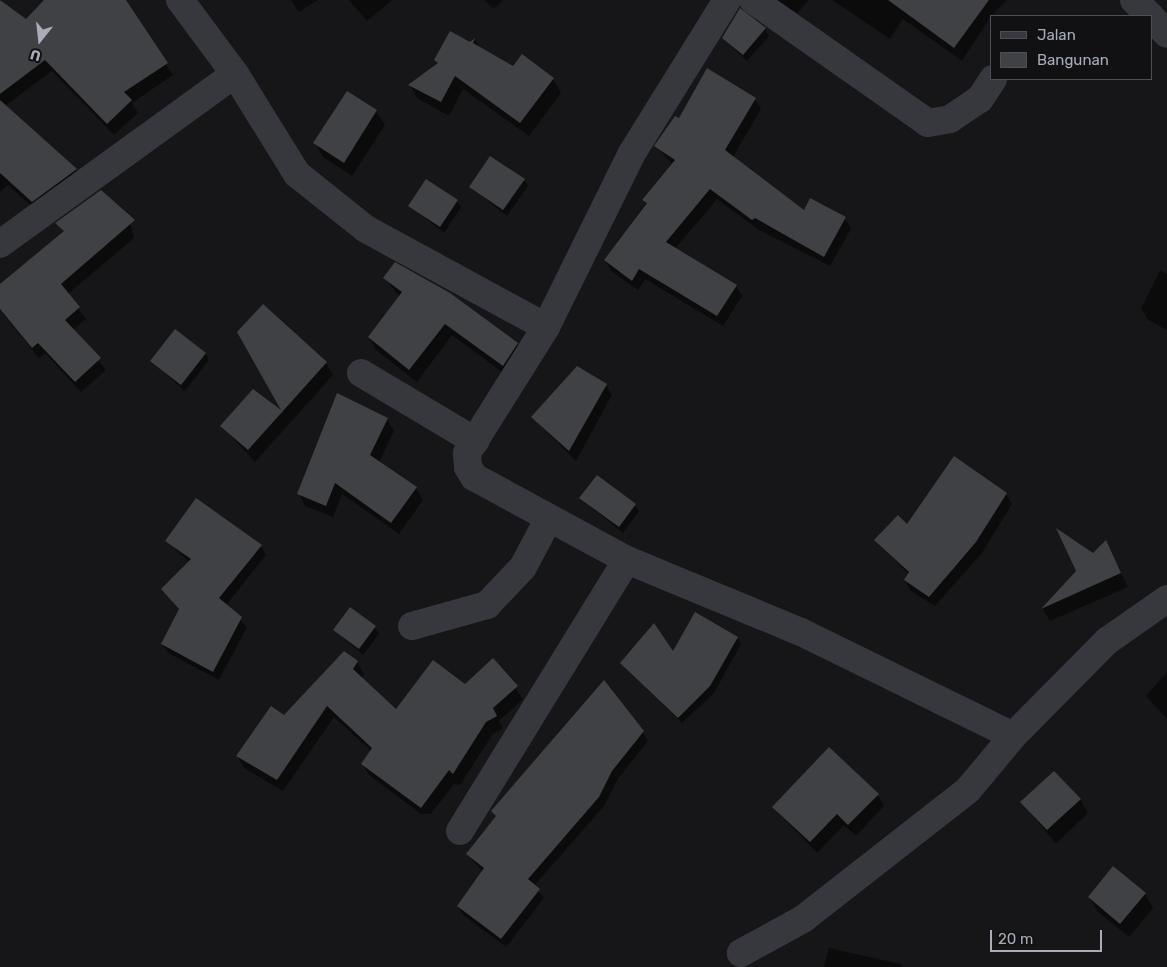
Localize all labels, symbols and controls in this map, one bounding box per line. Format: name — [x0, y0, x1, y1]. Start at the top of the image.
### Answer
north arrow — [15, 15, 65, 65]
legend — [990, 15, 1152, 80]
text: Jalan — [1037, 26, 1076, 44]
text: U — [29, 45, 43, 64]
text: Bangunan — [1037, 51, 1109, 69]
scale bar — [992, 920, 1104, 952]
text: 20 m — [998, 930, 1033, 948]

